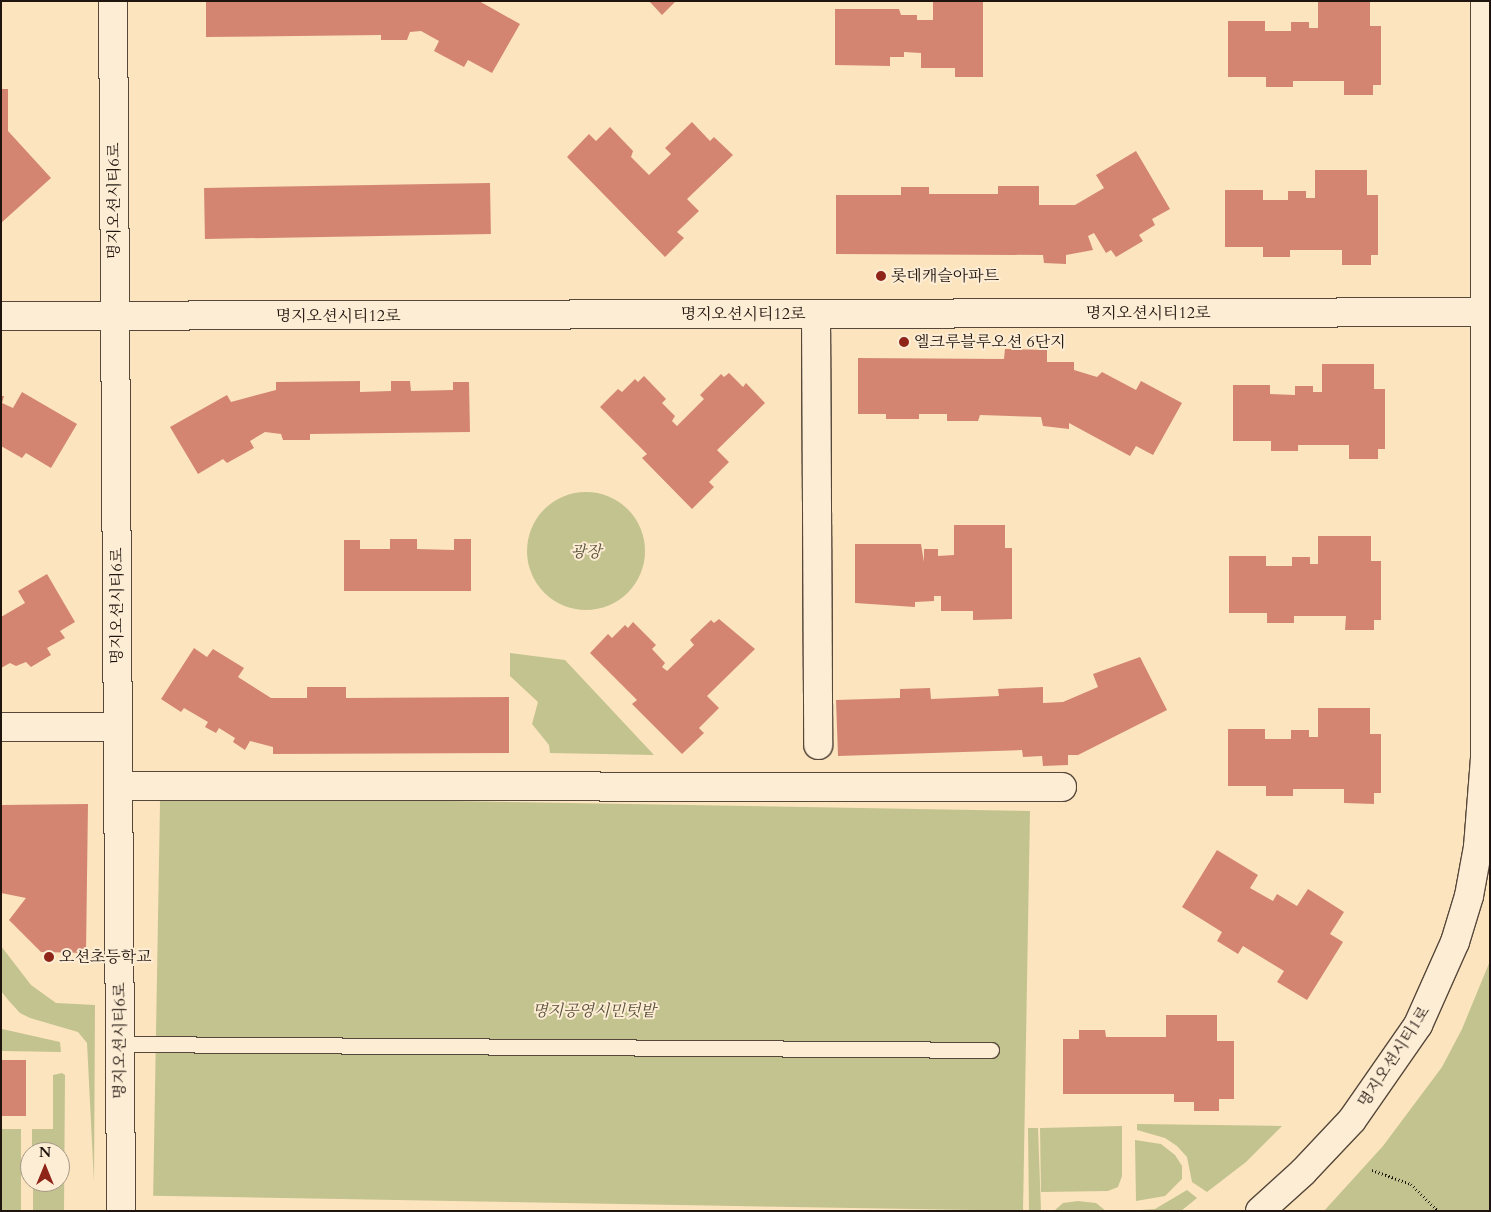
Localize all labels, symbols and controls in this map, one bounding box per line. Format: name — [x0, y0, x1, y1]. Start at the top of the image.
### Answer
street label: 명지오션시티6로 — [104, 143, 124, 259]
place label: 롯데캐슬아파트 — [891, 266, 999, 286]
marker: 롯데캐슬아파트 — [875, 270, 887, 282]
street label: 명지오션시티12로 — [1086, 303, 1210, 323]
street label: 명지오션시티12로 — [681, 304, 805, 324]
street label: 명지오션시티12로 — [276, 306, 400, 326]
place label: 엘크루블루오션 6단지 — [914, 332, 1066, 352]
marker: 엘크루블루오션 6단지 — [898, 336, 910, 348]
park label: 광장 — [571, 542, 601, 562]
street label: 명지오션시티6로 — [107, 548, 127, 664]
place label: 오션초등학교 — [59, 947, 152, 967]
marker: 오션초등학교 — [43, 951, 55, 963]
street label: 명지오션시티6로 — [110, 983, 130, 1099]
park label: 명지공영시민텃밭 — [532, 1001, 656, 1021]
street label: 명지오션시티1로 — [1354, 1003, 1434, 1111]
north arrow — [20, 1142, 70, 1192]
text: N — [39, 1143, 51, 1162]

